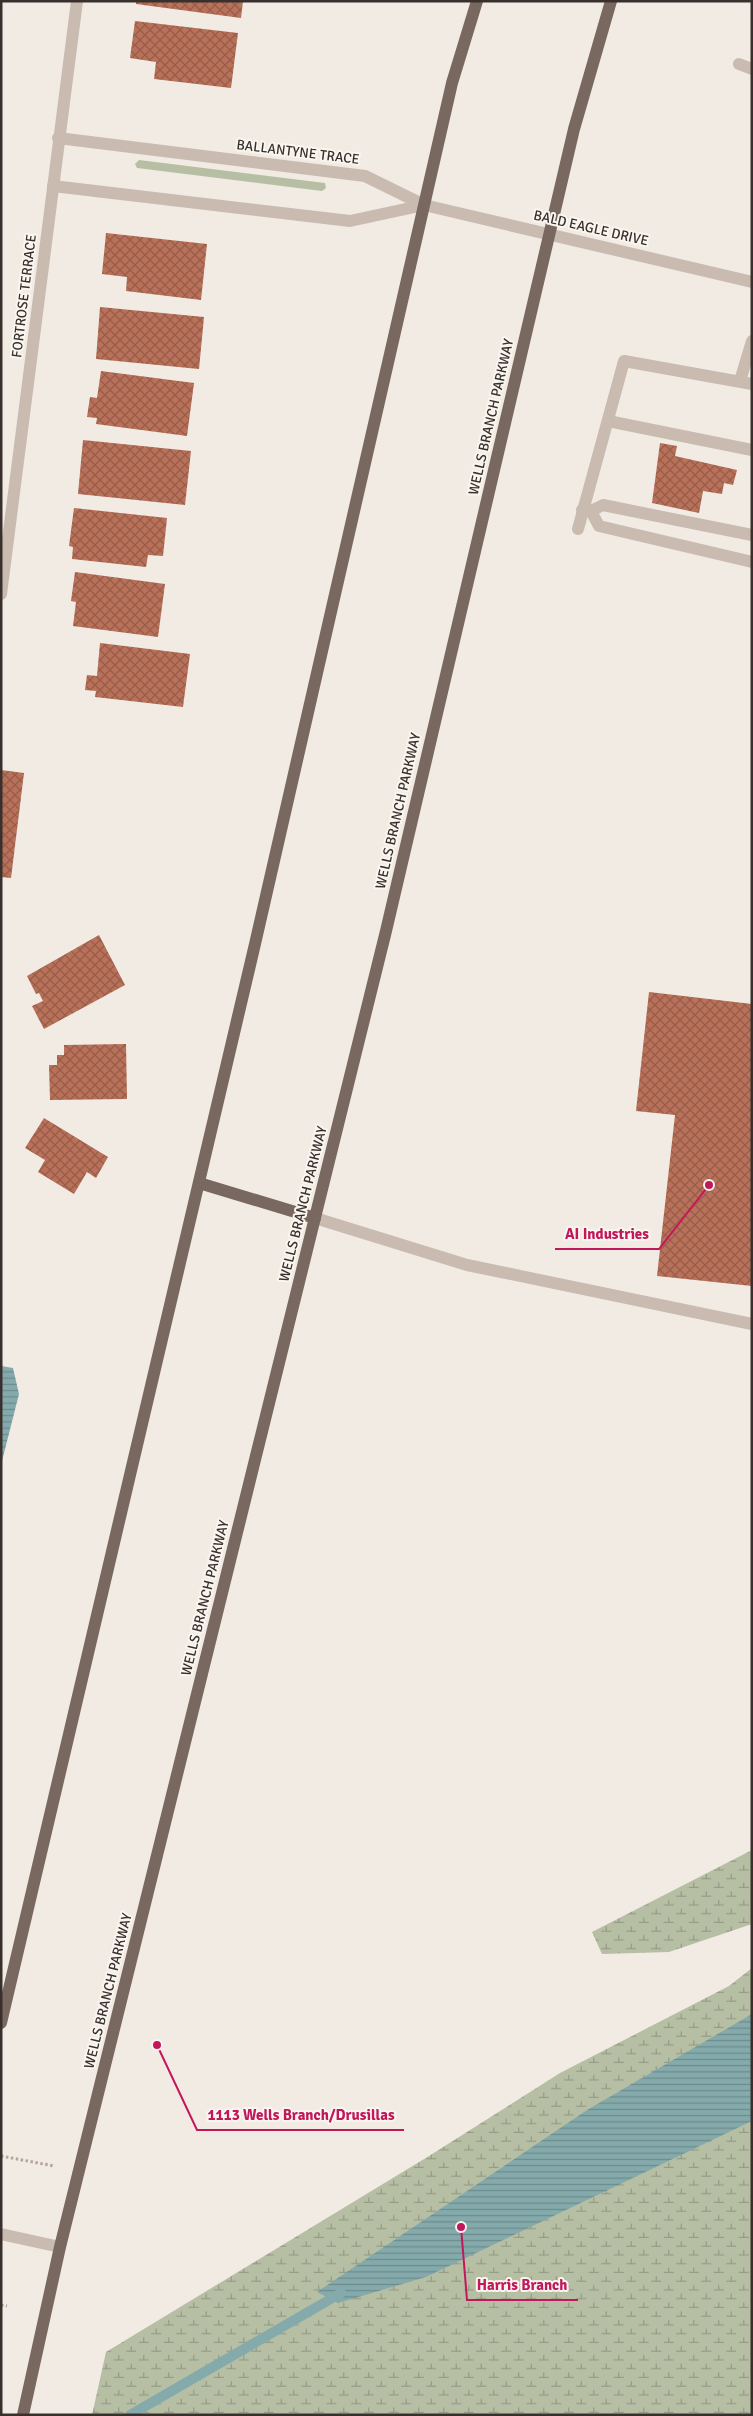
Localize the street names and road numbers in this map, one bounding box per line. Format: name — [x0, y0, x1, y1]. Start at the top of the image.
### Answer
street label: BALLANTYNE TRACE — [235, 136, 361, 168]
street label: BALD EAGLE DRIVE — [532, 207, 650, 250]
street label: FORTROSE TERRACE — [8, 233, 40, 359]
street label: WELLS BRANCH PARKWAY — [465, 337, 517, 497]
street label: WELLS BRANCH PARKWAY — [372, 731, 424, 891]
street label: WELLS BRANCH PARKWAY — [275, 1124, 331, 1284]
street label: WELLS BRANCH PARKWAY — [177, 1518, 233, 1678]
street label: WELLS BRANCH PARKWAY — [80, 1911, 136, 2071]

